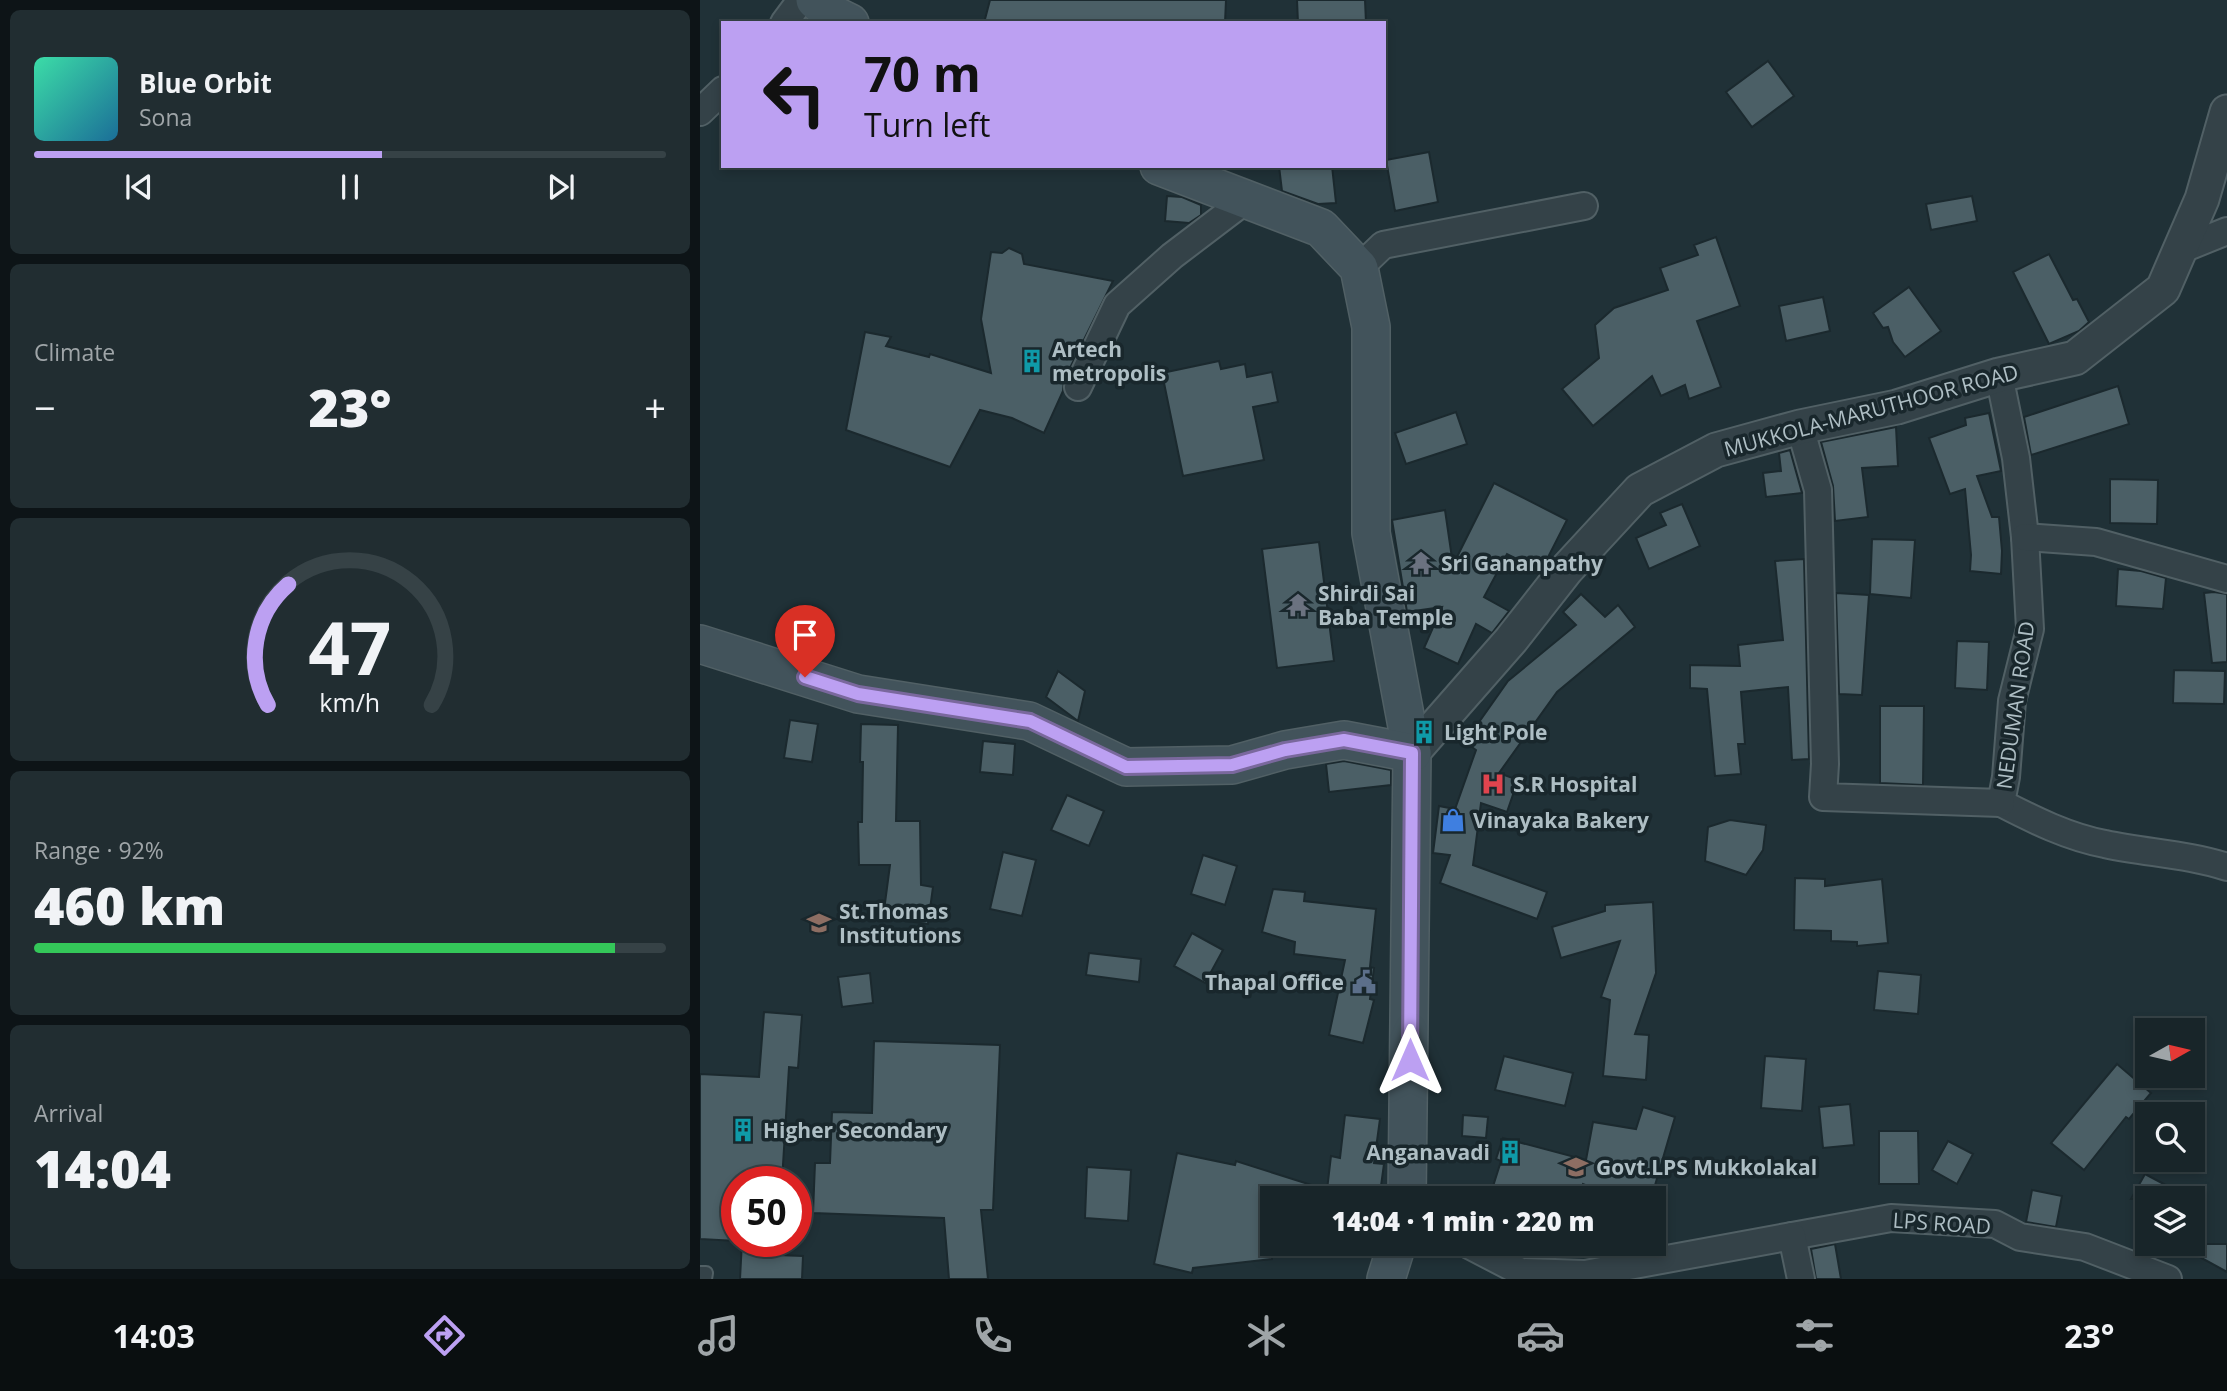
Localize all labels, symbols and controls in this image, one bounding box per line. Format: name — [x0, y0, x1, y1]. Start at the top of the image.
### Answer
text: 70 m — [864, 40, 981, 106]
icon: left — [749, 49, 840, 140]
text: Blue Orbit — [139, 65, 272, 101]
text: Sona — [139, 101, 192, 133]
text: Turn left — [864, 103, 990, 146]
icon: previous — [120, 168, 158, 206]
icon: pause — [331, 168, 369, 206]
icon: next — [542, 168, 580, 206]
place label: Artech metropolis — [1052, 335, 1166, 387]
text: Climate — [34, 336, 115, 368]
building icon: Artech metropolis — [1018, 347, 1046, 375]
street label: MUKKOLA-MARUTHOOR ROAD — [1721, 357, 2021, 463]
text: 23° — [309, 371, 391, 442]
text: − — [34, 381, 56, 433]
text: + — [644, 381, 666, 433]
temple icon: Sri Gananpathy — [1407, 549, 1435, 577]
place label: Sri Gananpathy — [1441, 549, 1603, 577]
place label: Shirdi Sai Baba Temple — [1318, 579, 1454, 631]
temple icon: Shirdi Sai Baba Temple — [1284, 591, 1312, 619]
text: 47 — [308, 598, 392, 697]
pin — [775, 605, 835, 677]
icon: arrive — [786, 616, 824, 654]
street label: NEDUMAN ROAD — [1989, 619, 2041, 791]
text: km/h — [320, 685, 380, 719]
building icon: Light Pole — [1410, 718, 1438, 746]
place label: Light Pole — [1444, 718, 1548, 746]
hospital icon: S.R Hospital — [1479, 770, 1507, 798]
place label: S.R Hospital — [1513, 770, 1637, 798]
shop icon: Vinayaka Bakery — [1439, 806, 1467, 834]
place label: Vinayaka Bakery — [1473, 806, 1649, 834]
text: Range · 92% — [34, 834, 164, 866]
text: 460 km — [34, 869, 225, 940]
place label: St.Thomas Institutions — [839, 897, 961, 949]
school or university icon: St.Thomas Institutions — [805, 909, 833, 937]
place label: Thapal Office — [1205, 968, 1344, 996]
public building icon: Thapal Office — [1350, 968, 1378, 996]
north arrow — [2135, 1018, 2205, 1088]
map controls — [2135, 1018, 2205, 1256]
position arrow — [1373, 1023, 1447, 1097]
text: Arrival — [34, 1097, 103, 1129]
button: search — [2135, 1102, 2205, 1172]
building icon: Higher Secondary — [729, 1116, 757, 1144]
place label: Higher Secondary — [763, 1116, 948, 1144]
text: 14:04 — [34, 1132, 171, 1203]
place label: Anganavadi — [1366, 1138, 1490, 1166]
building icon: Anganavadi — [1496, 1138, 1524, 1166]
school or university icon: Govt.LPS Mukkolakal — [1562, 1153, 1590, 1181]
place label: Govt.LPS Mukkolakal — [1596, 1153, 1817, 1181]
speed limit sign: 50 — [721, 1166, 812, 1257]
button: layers — [2135, 1186, 2205, 1256]
text: 14:04 · 1 min · 220 m — [1332, 1203, 1594, 1239]
street label: LPS ROAD — [1892, 1206, 1992, 1240]
icon: directions — [420, 1311, 469, 1360]
icon: music — [694, 1311, 743, 1360]
icon: phone — [968, 1311, 1017, 1360]
icon: climate — [1242, 1311, 1291, 1360]
icon: car — [1516, 1311, 1565, 1360]
icon: filters — [1790, 1311, 1839, 1360]
text: 14:03 — [113, 1314, 195, 1357]
text: 23° — [2064, 1314, 2114, 1357]

